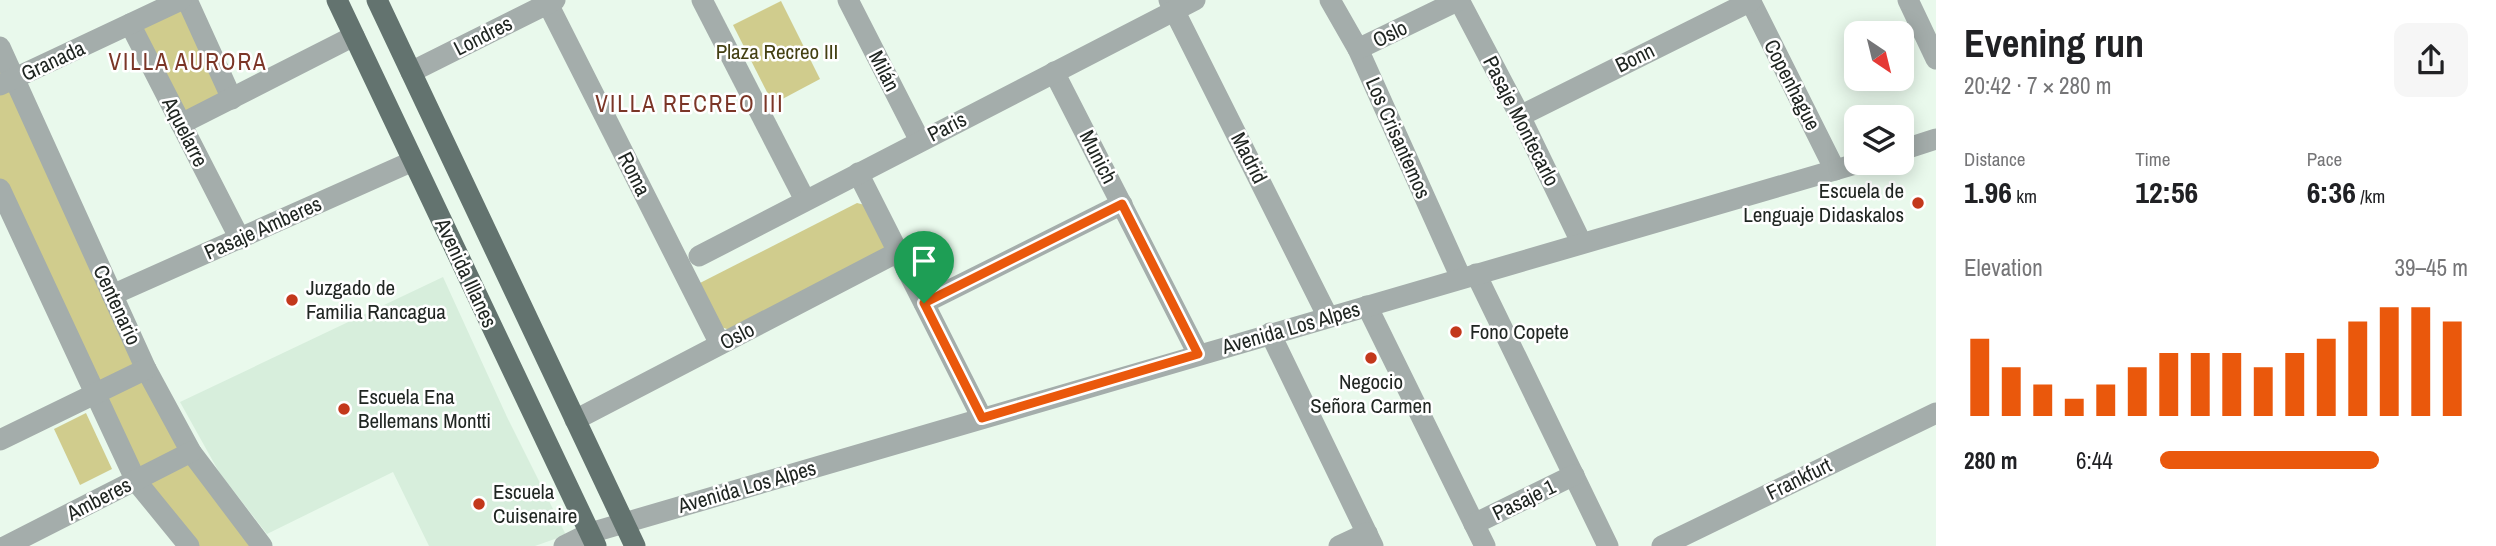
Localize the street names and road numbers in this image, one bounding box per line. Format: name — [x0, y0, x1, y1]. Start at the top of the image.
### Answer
street label: Londres — [448, 9, 517, 63]
street label: Oslo — [1368, 13, 1412, 54]
street label: Granada — [16, 33, 90, 88]
street label: Copenhague — [1757, 34, 1828, 135]
street label: Bonn — [1610, 36, 1659, 79]
street label: Milán — [862, 45, 907, 96]
street label: Pasaje Montecarlo — [1476, 51, 1567, 191]
street label: Los Crisantemos — [1359, 72, 1438, 203]
street label: Aquelarre — [155, 91, 215, 172]
street label: Paris — [922, 105, 971, 149]
street label: Munich — [1073, 125, 1124, 189]
street label: Madrid — [1224, 127, 1275, 188]
street label: Roma — [611, 147, 658, 201]
street label: Pasaje Amberes — [200, 189, 326, 266]
street label: Avenida Illanes — [428, 213, 504, 332]
street label: Centenario — [86, 260, 149, 350]
street label: Avenida Los Alpes — [1217, 294, 1363, 361]
street label: Oslo — [714, 315, 759, 357]
street label: Frankfurt — [1761, 450, 1836, 507]
street label: Avenida Los Alpes — [673, 453, 819, 520]
street label: Amberes — [61, 470, 136, 528]
street label: Pasaje 1 — [1487, 472, 1561, 527]

